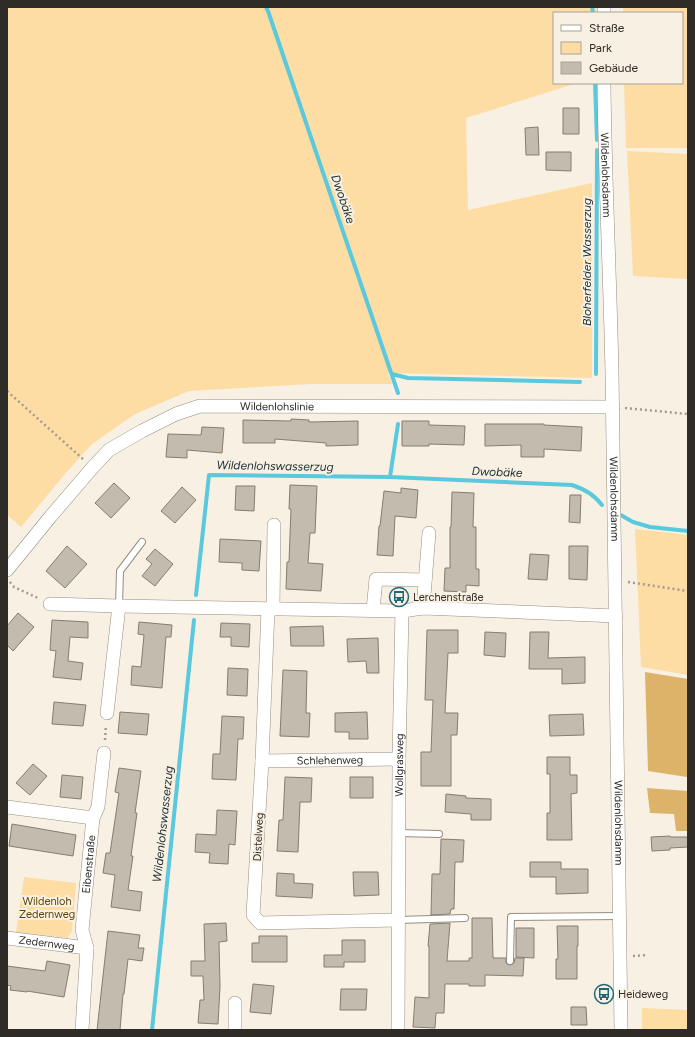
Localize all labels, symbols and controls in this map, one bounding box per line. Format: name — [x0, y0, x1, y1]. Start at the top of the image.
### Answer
legend — [553, 12, 683, 84]
text: Straße — [589, 21, 625, 35]
text: Park — [589, 41, 612, 55]
text: Gebäude — [589, 61, 639, 75]
street label: Wildenlohsdamm — [598, 132, 613, 218]
water label: Dwobäke — [328, 173, 358, 226]
water label: Bloherfelder Wasserzug — [580, 198, 594, 326]
street label: Wildenlohslinie — [240, 400, 314, 413]
street label: Wildenlohsdamm — [607, 456, 621, 542]
water label: Wildenlohswasserzug — [216, 458, 334, 474]
water label: Dwobäke — [471, 464, 523, 480]
bus stop icon: Lerchenstraße — [388, 586, 410, 608]
place label: Lerchenstraße — [413, 591, 484, 604]
street label: Wollgrasweg — [393, 733, 407, 797]
street label: Schlehenweg — [297, 754, 363, 767]
water label: Wildenlohswasserzug — [150, 765, 176, 883]
street label: Wildenlohsdamm — [612, 780, 625, 865]
street label: Distelweg — [251, 812, 266, 862]
street label: Eibenstraße — [80, 834, 98, 894]
park label: Wildenloh Zedernweg — [19, 895, 75, 921]
street label: Zedernweg — [18, 934, 75, 953]
bus stop icon: Heideweg — [593, 983, 615, 1005]
place label: Heideweg — [618, 988, 668, 1001]

